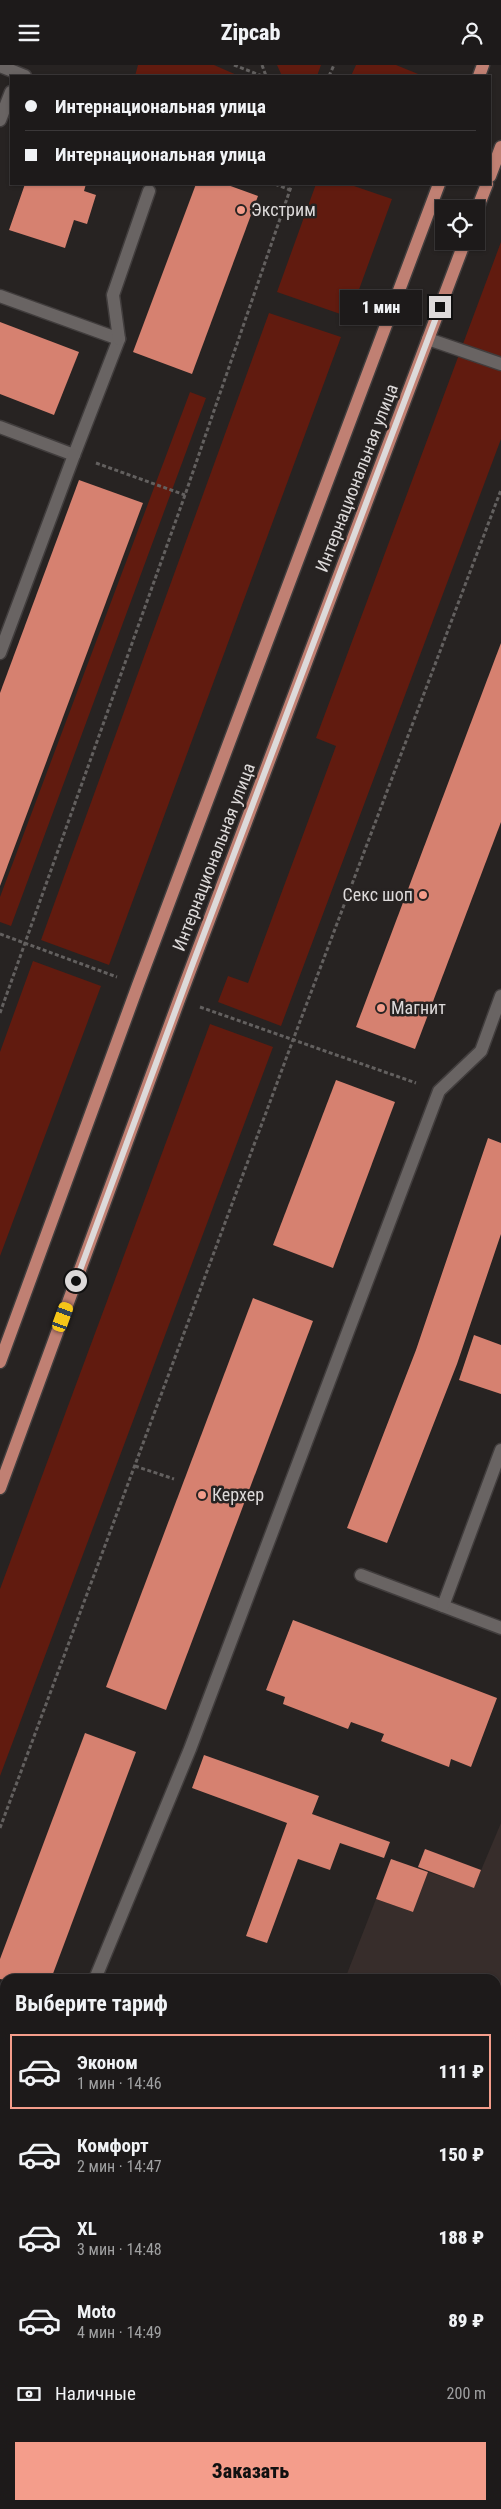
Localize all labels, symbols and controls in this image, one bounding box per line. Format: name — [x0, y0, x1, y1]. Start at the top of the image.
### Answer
icon: menu — [15, 19, 43, 47]
icon: person — [458, 19, 486, 47]
text: Zipcab — [221, 20, 280, 45]
text: Интернациональная улица — [55, 95, 266, 118]
text: Интернациональная улица — [55, 143, 266, 166]
place label: Экстрим — [251, 199, 316, 220]
map controls — [435, 200, 485, 250]
button: locate — [435, 200, 485, 250]
marker: Экстрим — [235, 204, 247, 216]
callout: 1 мин — [340, 289, 422, 325]
route end — [429, 296, 451, 318]
text: 1 мин — [362, 298, 400, 317]
street label: Интернациональная улица — [311, 381, 402, 575]
street label: Интернациональная улица — [168, 760, 259, 954]
place label: Секс шоп — [343, 884, 413, 905]
marker: Секс шоп — [417, 889, 429, 901]
place label: Магнит — [391, 997, 446, 1018]
marker: Магнит — [375, 1002, 387, 1014]
route start — [65, 1270, 87, 1292]
car — [50, 1300, 75, 1334]
place label: Керхер — [212, 1484, 264, 1505]
marker: Керхер — [196, 1489, 208, 1501]
text: Выберите тариф — [15, 1991, 168, 2016]
icon: car — [17, 2049, 62, 2094]
text: Эконом — [77, 2051, 138, 2074]
text: 111 ₽ — [439, 2060, 484, 2083]
text: 1 мин · 14:46 — [77, 2074, 162, 2093]
icon: car — [17, 2132, 62, 2177]
text: Комфорт — [77, 2134, 149, 2157]
text: 150 ₽ — [439, 2143, 484, 2166]
text: 2 мин · 14:47 — [77, 2157, 162, 2176]
icon: car — [17, 2215, 62, 2260]
text: XL — [77, 2217, 97, 2240]
text: 188 ₽ — [439, 2226, 484, 2249]
text: 3 мин · 14:48 — [77, 2240, 162, 2259]
icon: car — [17, 2298, 62, 2343]
text: Moto — [77, 2300, 116, 2323]
text: 89 ₽ — [448, 2309, 484, 2332]
text: 4 мин · 14:49 — [77, 2323, 162, 2342]
icon: cash — [15, 2380, 43, 2408]
text: Наличные — [55, 2382, 136, 2405]
text: 200 m — [447, 2384, 486, 2403]
button: Заказать — [15, 2442, 486, 2500]

